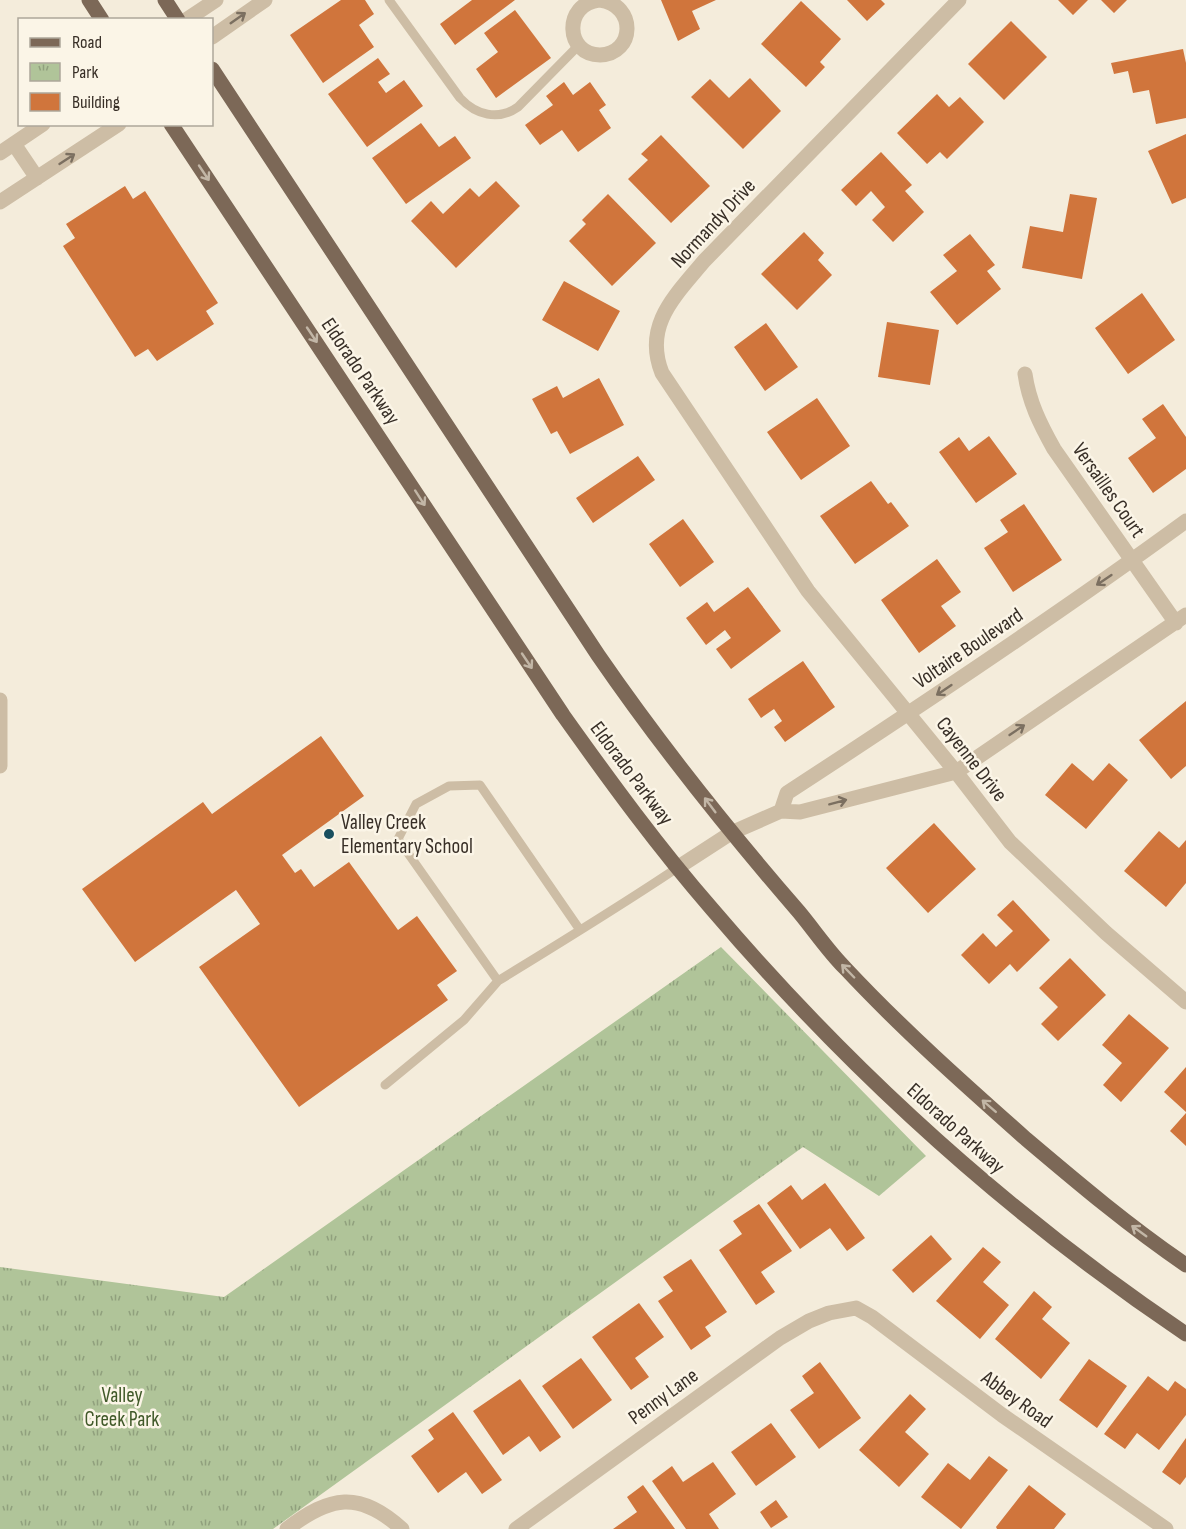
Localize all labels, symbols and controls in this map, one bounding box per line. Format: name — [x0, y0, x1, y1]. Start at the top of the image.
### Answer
one-way arrow — [229, 12, 245, 24]
legend — [18, 18, 213, 126]
text: Road — [72, 32, 102, 53]
text: Park — [72, 62, 98, 83]
text: Building — [72, 92, 120, 113]
one-way arrow — [58, 152, 75, 165]
one-way arrow — [198, 164, 210, 181]
street label: Normandy Drive — [666, 174, 761, 273]
street label: Eldorado Parkway — [316, 313, 405, 429]
one-way arrow — [306, 327, 318, 343]
street label: Versailles Court — [1067, 438, 1150, 542]
one-way arrow — [414, 489, 426, 505]
one-way arrow — [1097, 574, 1113, 586]
street label: Voltaire Boulevard — [909, 603, 1028, 694]
one-way arrow — [521, 652, 533, 668]
one-way arrow — [936, 684, 952, 696]
street label: Cayenne Drive — [931, 712, 1012, 807]
street label: Eldorado Parkway — [585, 717, 679, 830]
one-way arrow — [1008, 724, 1024, 736]
one-way arrow — [828, 796, 847, 808]
one-way arrow — [703, 798, 716, 814]
place label: Valley Creek Elementary School — [341, 810, 473, 859]
marker: Valley Creek Elementary School — [322, 827, 336, 841]
one-way arrow — [841, 964, 855, 979]
street label: Eldorado Parkway — [902, 1078, 1010, 1179]
one-way arrow — [982, 1099, 997, 1113]
one-way arrow — [1131, 1224, 1147, 1237]
street label: Penny Lane — [624, 1363, 703, 1430]
street label: Abbey Road — [976, 1365, 1057, 1433]
park label: Valley Creek Park — [85, 1383, 159, 1432]

